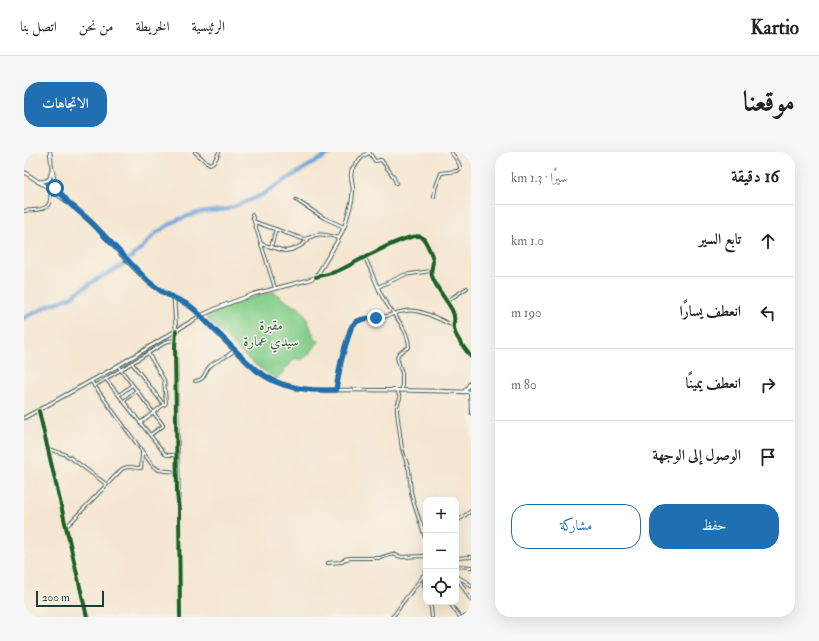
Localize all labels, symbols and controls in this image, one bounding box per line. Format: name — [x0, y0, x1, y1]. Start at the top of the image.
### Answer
text: Kartio — [751, 16, 799, 40]
text: اتصل بنا — [20, 18, 57, 35]
text: من نحن — [79, 18, 113, 35]
text: الخريطة — [135, 18, 169, 35]
text: الرئيسية — [191, 18, 225, 35]
button: الاتجاهات — [24, 82, 107, 127]
text: موقعنا — [743, 85, 795, 120]
text: 16 دقيقة — [731, 166, 779, 187]
text: سيرًا · 1.3 km — [511, 170, 568, 186]
route start — [46, 179, 64, 197]
text: تابع السير — [699, 230, 741, 249]
icon: ahead — [757, 230, 779, 252]
text: 1.0 km — [511, 233, 544, 249]
text: انعطف يسارًا — [680, 302, 741, 321]
icon: left — [757, 302, 779, 324]
text: 190 m — [511, 305, 542, 321]
route end — [367, 309, 385, 327]
park label: مقبرة سيدي عمارة — [243, 317, 299, 353]
text: انعطف يمينًا — [686, 374, 741, 393]
icon: right — [757, 374, 779, 396]
text: 80 m — [511, 377, 537, 393]
text: الوصول إلى الوجهة — [653, 446, 741, 465]
icon: arrive — [757, 446, 779, 468]
map controls — [423, 497, 459, 605]
button: + — [423, 497, 459, 533]
button: مشاركة — [511, 504, 641, 549]
button: حفظ — [649, 504, 779, 549]
button: − — [423, 533, 459, 569]
button: locate — [423, 569, 459, 605]
scale bar — [36, 589, 104, 608]
text: 200 m — [42, 591, 70, 604]

